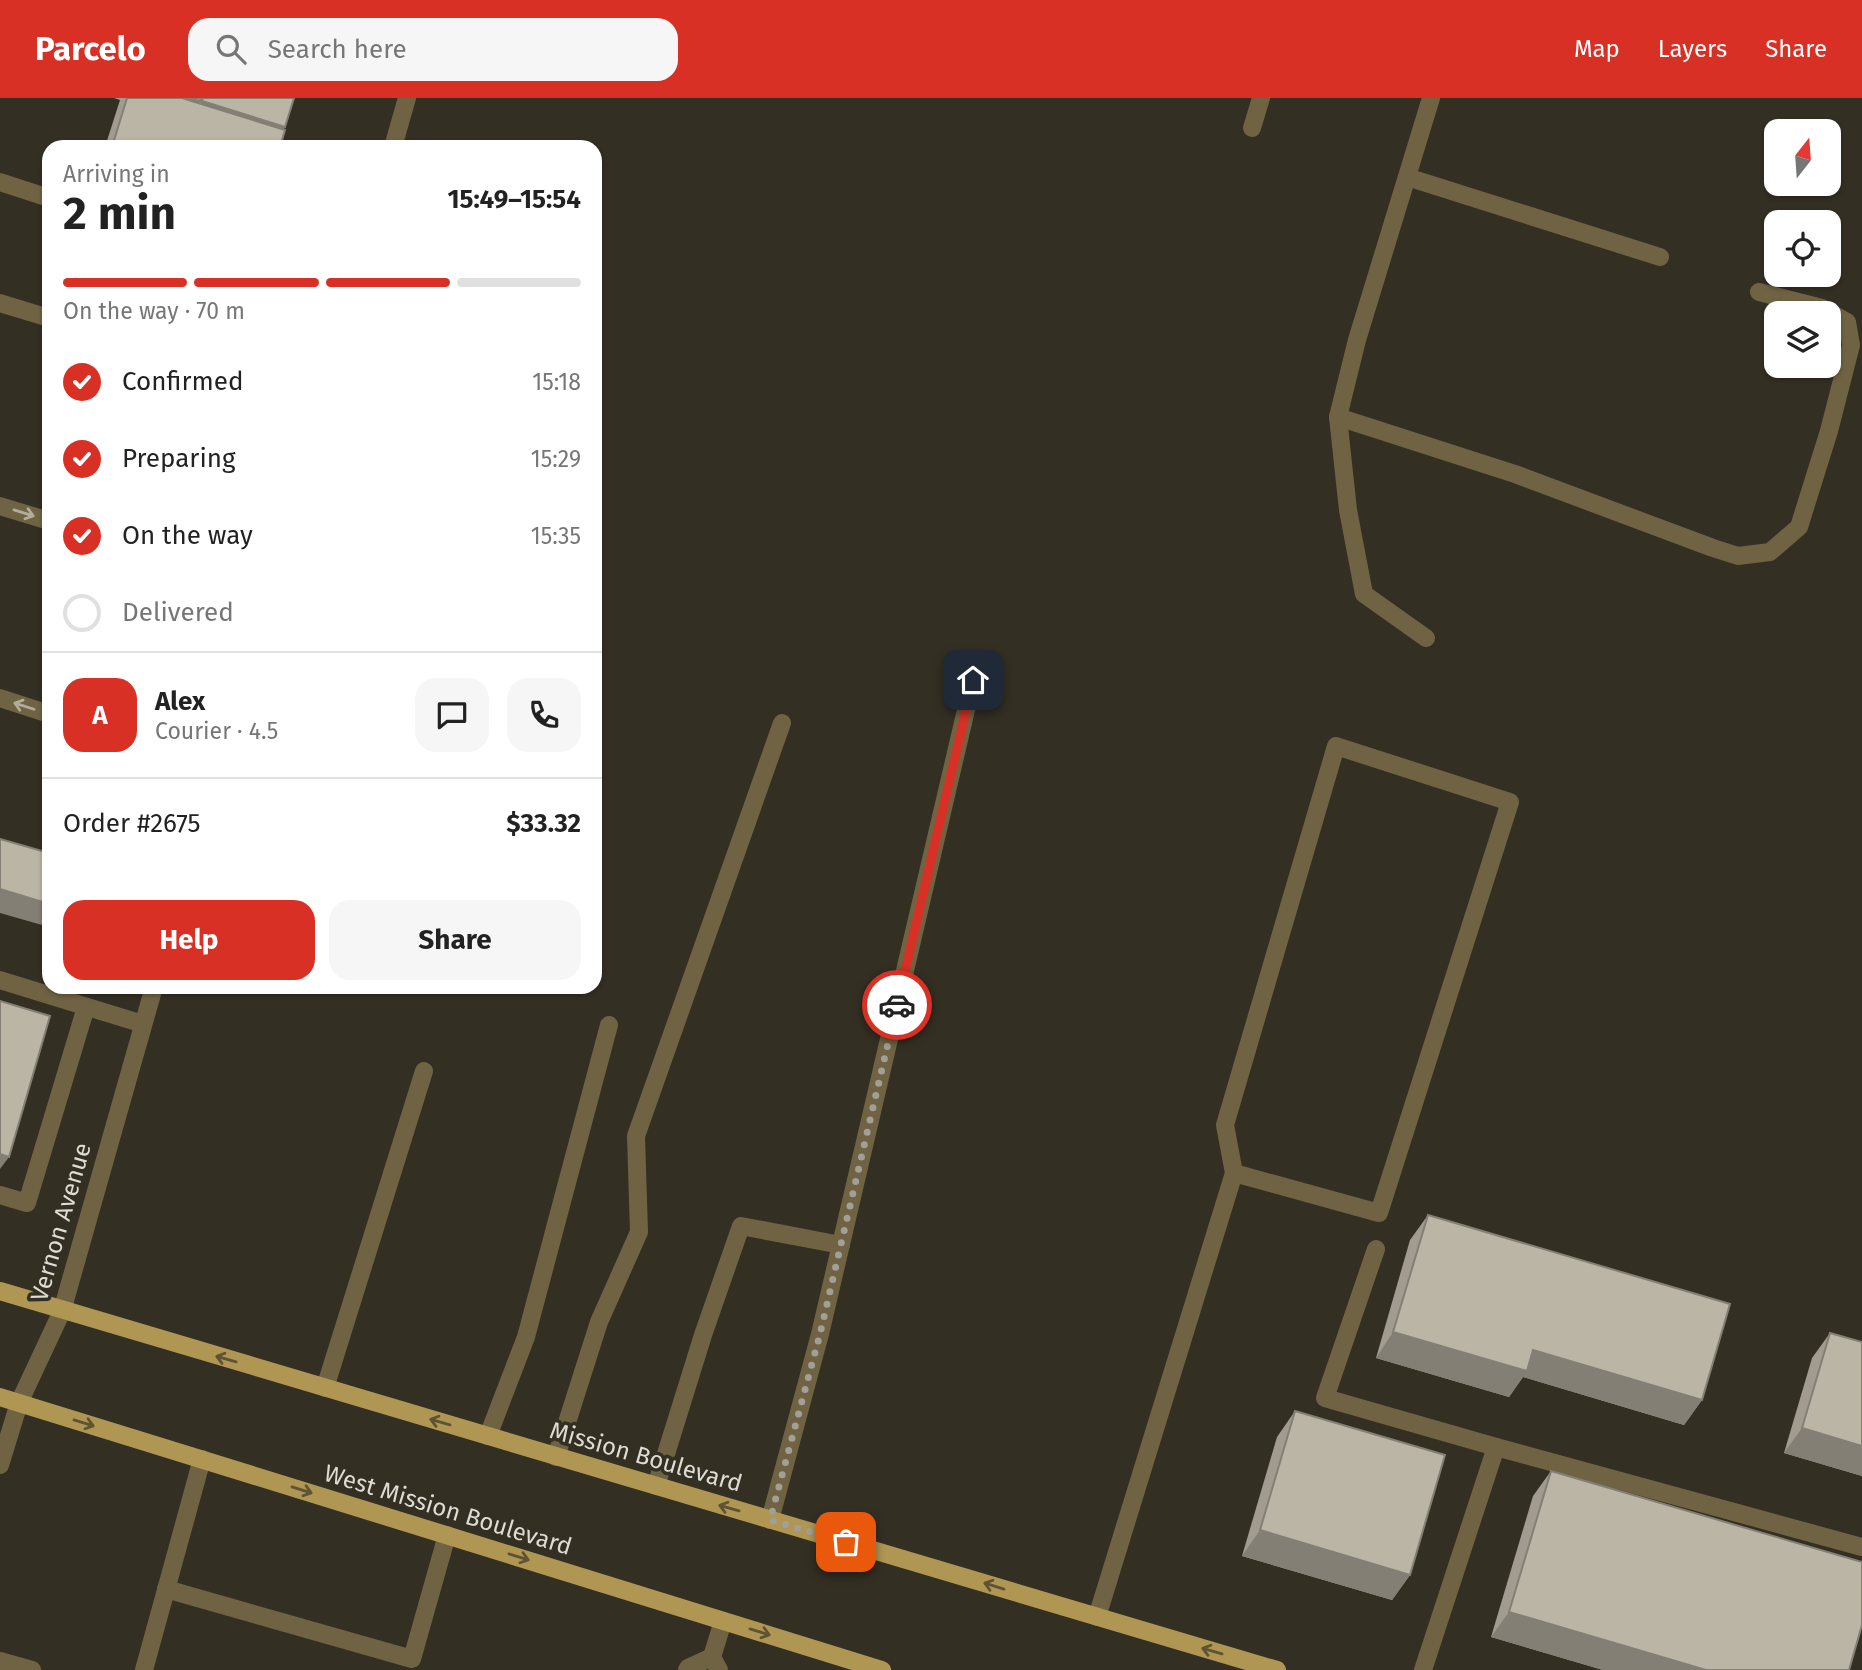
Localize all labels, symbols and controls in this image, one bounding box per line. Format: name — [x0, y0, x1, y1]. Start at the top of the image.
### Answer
search box — [188, 18, 678, 81]
text: Parcelo — [35, 29, 146, 69]
icon: search — [212, 30, 250, 68]
text: Search here — [268, 34, 407, 65]
text: Map — [1574, 35, 1620, 63]
text: Layers — [1658, 35, 1727, 63]
text: Share — [1765, 35, 1827, 63]
north arrow — [1764, 119, 1841, 196]
map controls — [1764, 119, 1841, 378]
text: Arriving in — [63, 160, 170, 188]
text: 15:49–15:54 — [447, 184, 581, 215]
text: 2 min — [63, 186, 176, 241]
button: locate — [1764, 210, 1841, 287]
text: On the way · 70 m — [63, 297, 245, 325]
button: layers — [1764, 301, 1841, 378]
icon: check — [63, 363, 101, 401]
text: Confirmed — [122, 366, 243, 397]
text: 15:18 — [532, 368, 581, 396]
icon: check — [63, 440, 101, 478]
text: Preparing — [122, 443, 235, 474]
text: 15:29 — [531, 445, 581, 473]
one-way arrow — [13, 508, 35, 521]
icon: check — [63, 517, 101, 555]
text: On the way — [122, 520, 253, 551]
text: 15:35 — [531, 522, 581, 550]
text: Delivered — [122, 597, 234, 628]
pin — [943, 650, 1003, 710]
icon: home — [954, 661, 992, 699]
button: chat — [415, 678, 489, 752]
button: phone — [507, 678, 581, 752]
text: Alex — [155, 686, 205, 717]
one-way arrow — [14, 699, 36, 711]
text: A — [92, 700, 108, 731]
text: Courier · 4.5 — [155, 717, 278, 745]
text: Order #2675 — [63, 808, 200, 839]
text: $33.32 — [506, 808, 581, 839]
button: Help — [63, 900, 315, 980]
button: Share — [329, 900, 581, 980]
courier — [862, 970, 932, 1040]
icon: car — [878, 986, 916, 1024]
street label: Vernon Avenue — [25, 1140, 97, 1304]
one-way arrow — [216, 1352, 238, 1365]
one-way arrow — [429, 1415, 451, 1428]
street label: Mission Boulevard — [547, 1416, 745, 1498]
one-way arrow — [73, 1417, 95, 1430]
street label: West Mission Boulevard — [321, 1459, 575, 1561]
one-way arrow — [290, 1485, 312, 1497]
one-way arrow — [718, 1500, 740, 1513]
pin — [816, 1512, 876, 1572]
icon: bag — [827, 1523, 865, 1561]
one-way arrow — [508, 1552, 530, 1565]
one-way arrow — [983, 1579, 1005, 1592]
one-way arrow — [748, 1627, 770, 1639]
one-way arrow — [1201, 1643, 1223, 1656]

